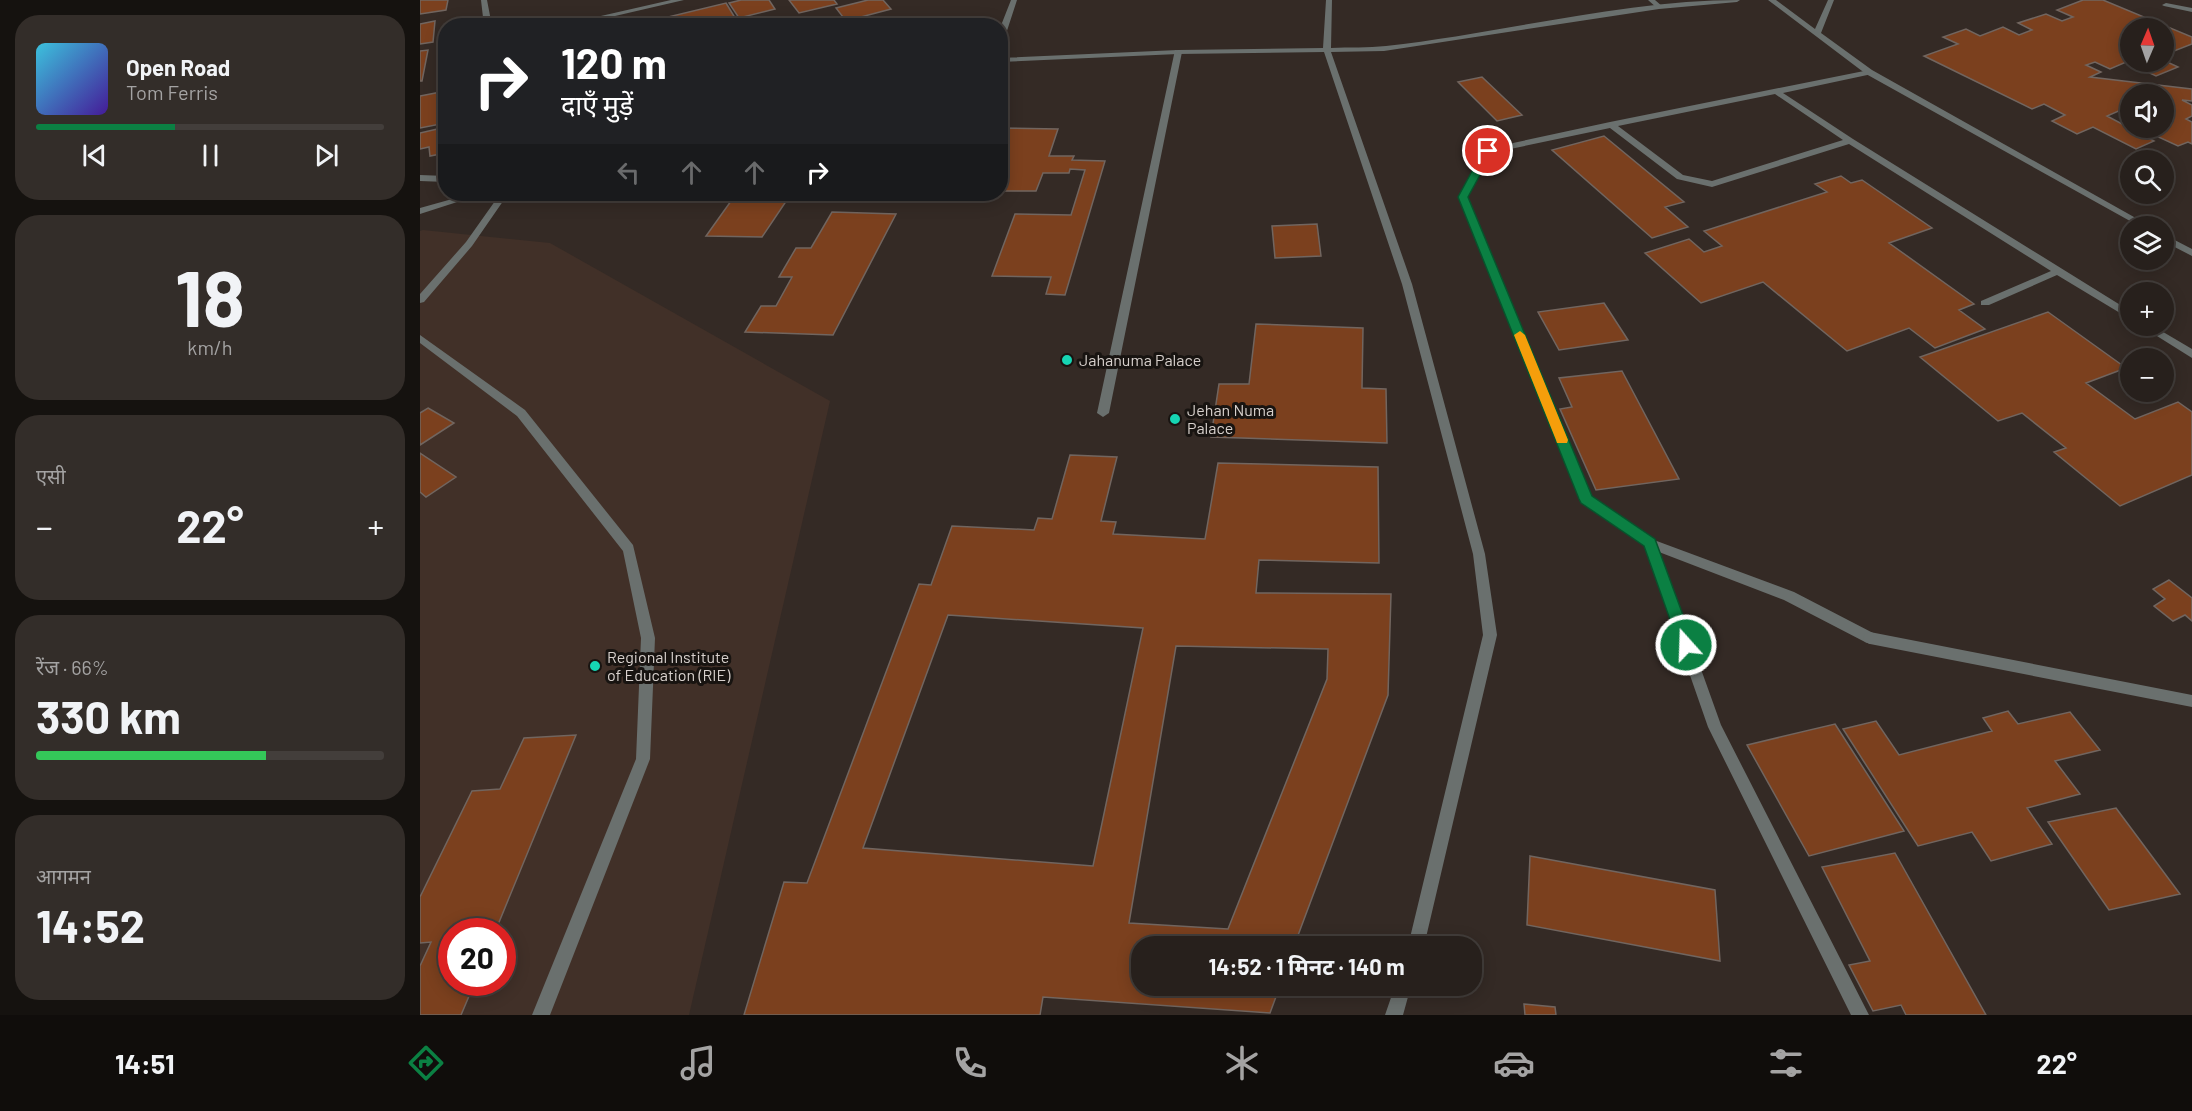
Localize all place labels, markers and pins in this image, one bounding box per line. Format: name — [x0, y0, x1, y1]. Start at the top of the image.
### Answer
pin — [1462, 125, 1513, 176]
place label: Jahanuma Palace — [1079, 350, 1201, 369]
marker: Jahanuma Palace — [1060, 353, 1074, 367]
place label: Jehan Numa Palace — [1187, 400, 1274, 437]
marker: Jehan Numa Palace — [1168, 412, 1182, 426]
place label: Regional Institute of Education (RIE) — [607, 647, 731, 684]
marker: Regional Institute of Education (RIE) — [588, 659, 602, 673]

